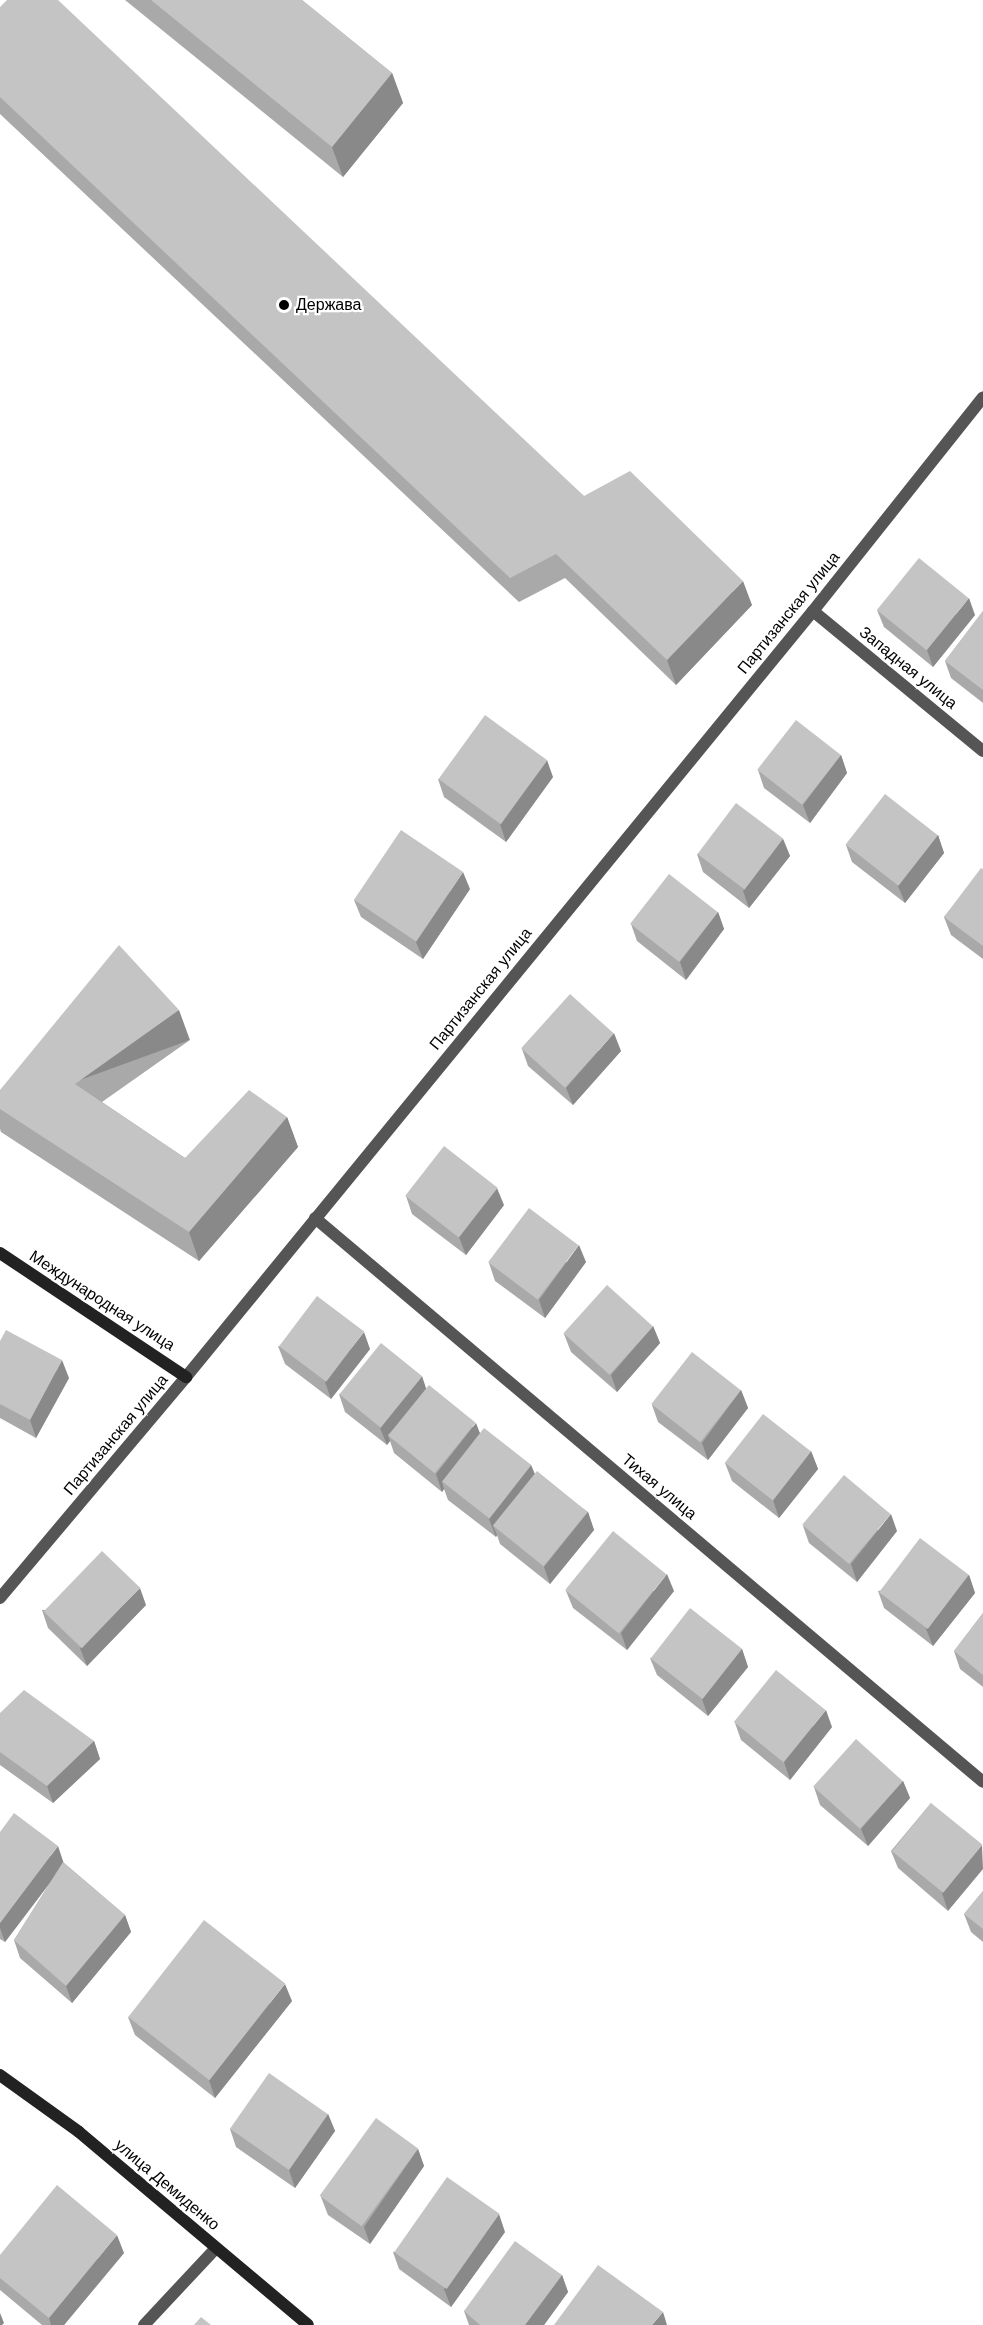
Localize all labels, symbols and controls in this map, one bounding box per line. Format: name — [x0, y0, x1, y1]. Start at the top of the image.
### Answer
place label: Держава — [296, 295, 361, 315]
marker: Держава — [277, 298, 291, 312]
street label: Партизанская улица — [734, 548, 844, 678]
street label: Западная улица — [855, 623, 961, 713]
street label: Партизанская улица — [426, 924, 536, 1054]
street label: Международная улица — [26, 1247, 178, 1355]
street label: Партизанская улица — [60, 1371, 172, 1499]
street label: Тихая улица — [618, 1450, 700, 1524]
street label: улица Демиденко — [111, 2135, 223, 2235]

